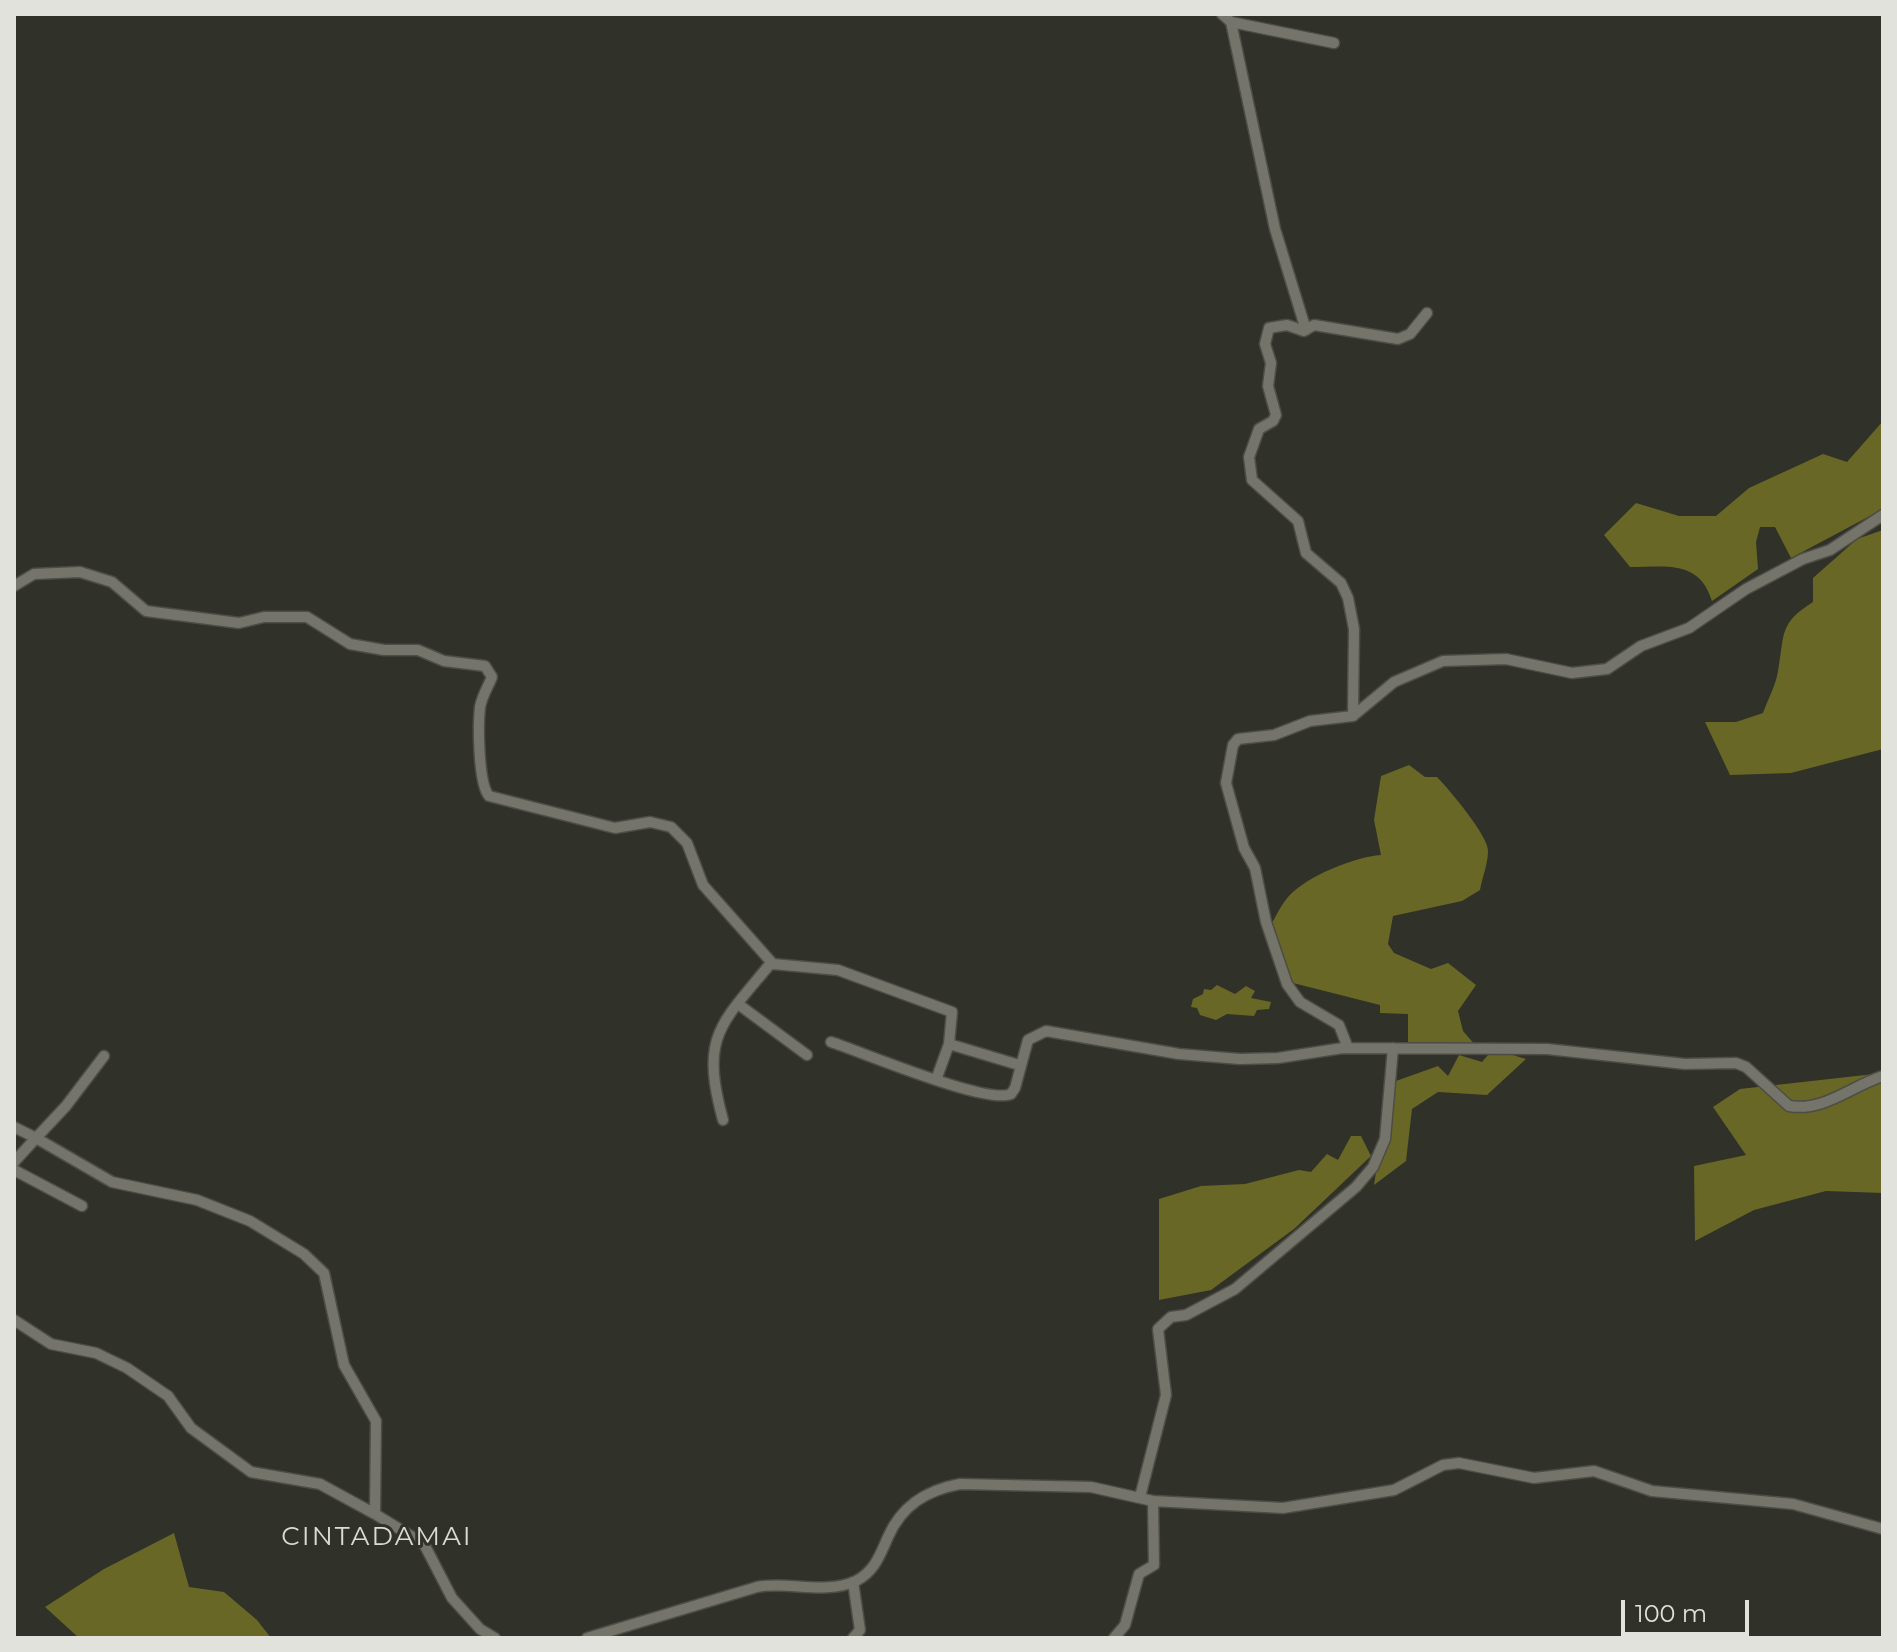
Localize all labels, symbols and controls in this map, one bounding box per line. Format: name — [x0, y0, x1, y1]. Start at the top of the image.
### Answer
district label: CINTADAMAI — [281, 1521, 473, 1553]
scale bar — [1625, 1584, 1753, 1634]
text: 100 m — [1635, 1599, 1707, 1628]

